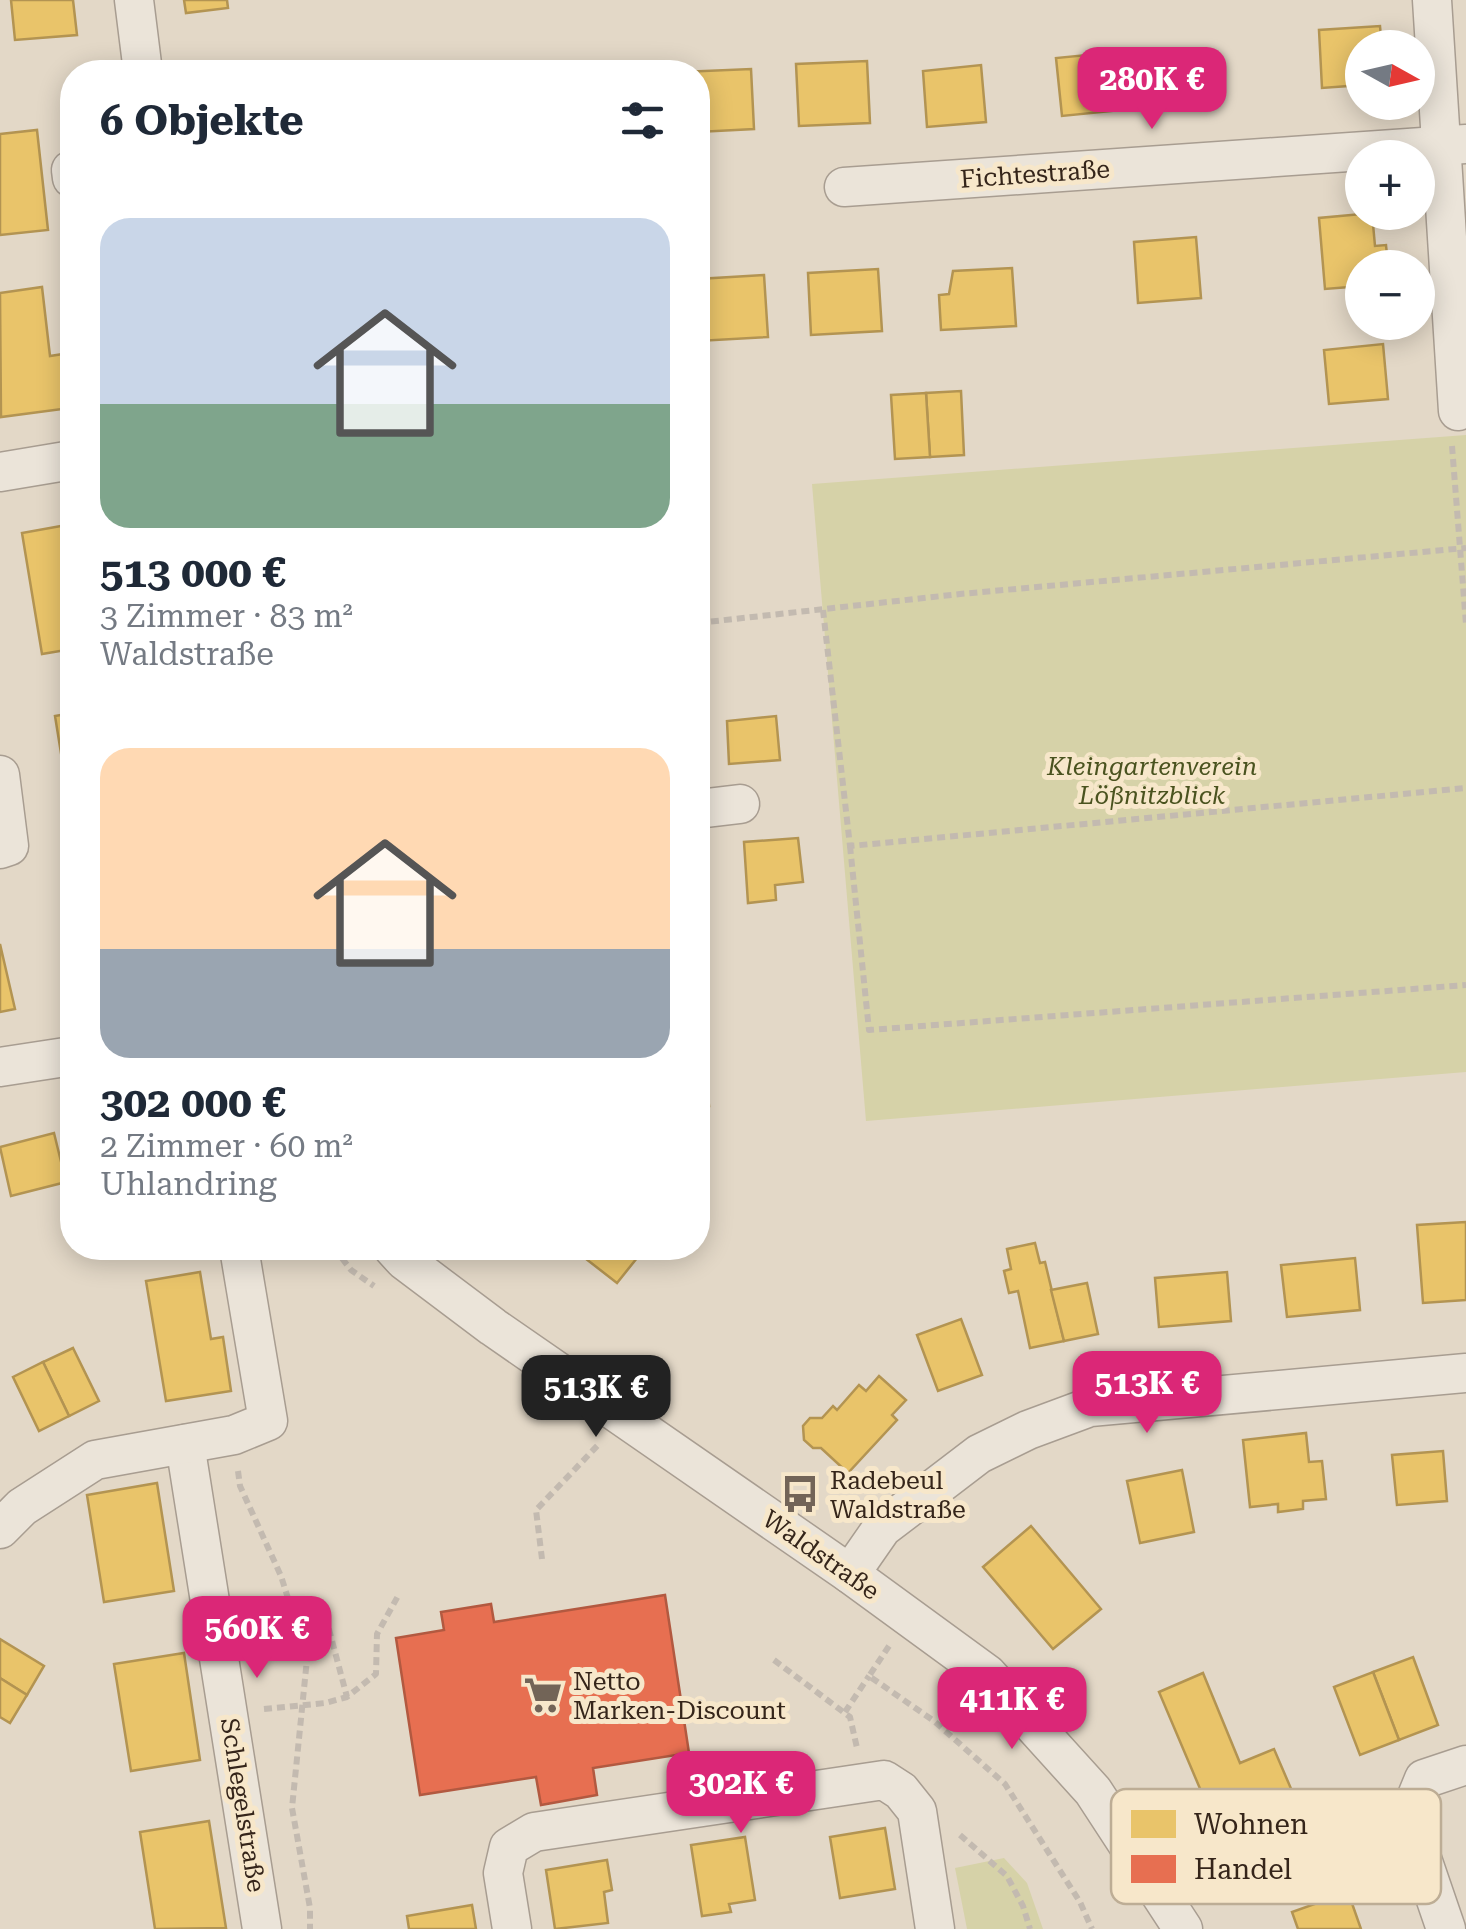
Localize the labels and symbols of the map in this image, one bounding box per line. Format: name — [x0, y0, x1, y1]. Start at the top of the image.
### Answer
north arrow — [1345, 30, 1435, 120]
pin: 280K € — [1071, 47, 1233, 132]
street label: Fichtestraße — [959, 154, 1111, 194]
park label: Kleingartenverein Lößnitzblick — [1046, 752, 1257, 810]
pin: 513K € — [1066, 1351, 1228, 1436]
pin: 513K € — [515, 1355, 677, 1440]
place label: Radebeul Waldstraße — [830, 1466, 966, 1524]
bus stop icon: Radebeul Waldstraße — [779, 1473, 821, 1515]
street label: Waldstraße — [757, 1504, 885, 1606]
pin: 560K € — [176, 1596, 338, 1681]
place label: Netto Marken-Discount — [573, 1667, 786, 1725]
pin: 411K € — [931, 1667, 1093, 1752]
supermarket icon: Netto Marken-Discount — [522, 1674, 564, 1716]
street label: Schlegelstraße — [215, 1716, 271, 1894]
pin: 302K € — [660, 1751, 822, 1836]
legend — [1111, 1789, 1441, 1904]
text: Wohnen — [1194, 1808, 1308, 1841]
text: Handel — [1194, 1853, 1292, 1886]

